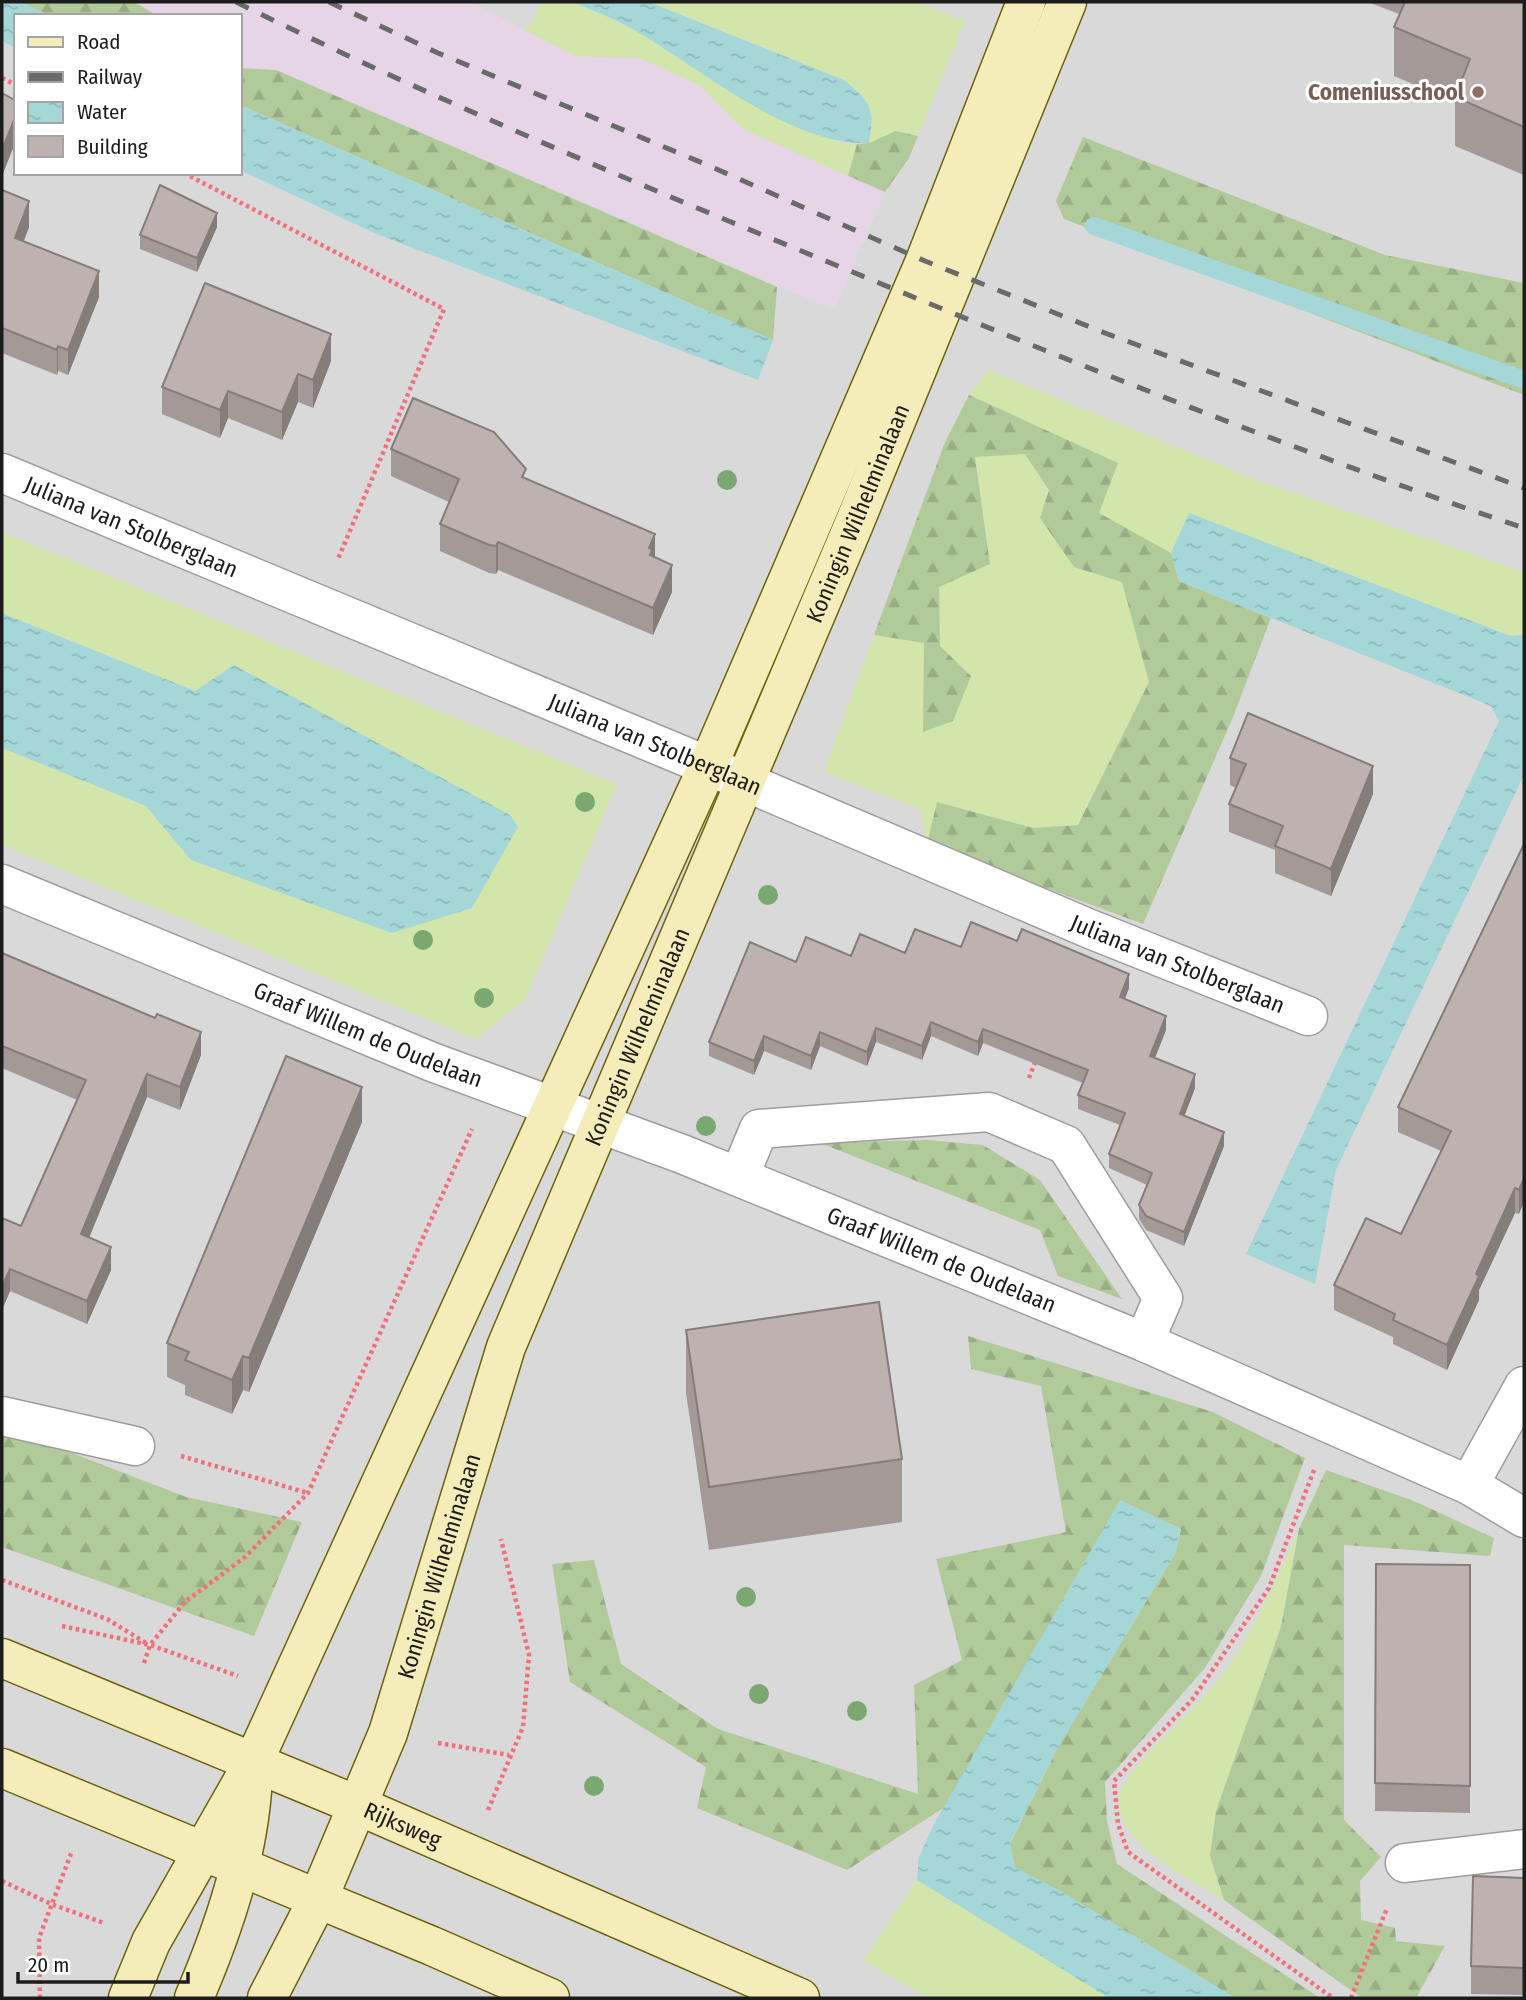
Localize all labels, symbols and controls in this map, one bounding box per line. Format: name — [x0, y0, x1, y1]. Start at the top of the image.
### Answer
legend — [14, 14, 242, 175]
text: Road — [77, 29, 121, 55]
text: Railway — [77, 64, 143, 90]
place label: Comeniusschool — [1308, 78, 1465, 106]
marker: Comeniusschool — [1470, 84, 1486, 100]
text: Water — [77, 99, 127, 125]
text: Building — [77, 134, 148, 160]
street label: Koningin Wilhelminalaan — [800, 400, 915, 627]
street label: Juliana van Stolberglaan — [20, 470, 242, 583]
street label: Juliana van Stolberglaan — [544, 687, 766, 801]
street label: Juliana van Stolberglaan — [1066, 908, 1289, 1019]
street label: Koningin Wilhelminalaan — [579, 924, 696, 1150]
street label: Graaf Willem de Oudelaan — [249, 976, 487, 1093]
street label: Graaf Willem de Oudelaan — [823, 1201, 1060, 1319]
street label: Koningin Wilhelminalaan — [391, 1450, 487, 1682]
street label: Rijksweg — [360, 1796, 446, 1854]
scale bar — [18, 1940, 187, 1984]
text: 20 m — [28, 1952, 69, 1978]

